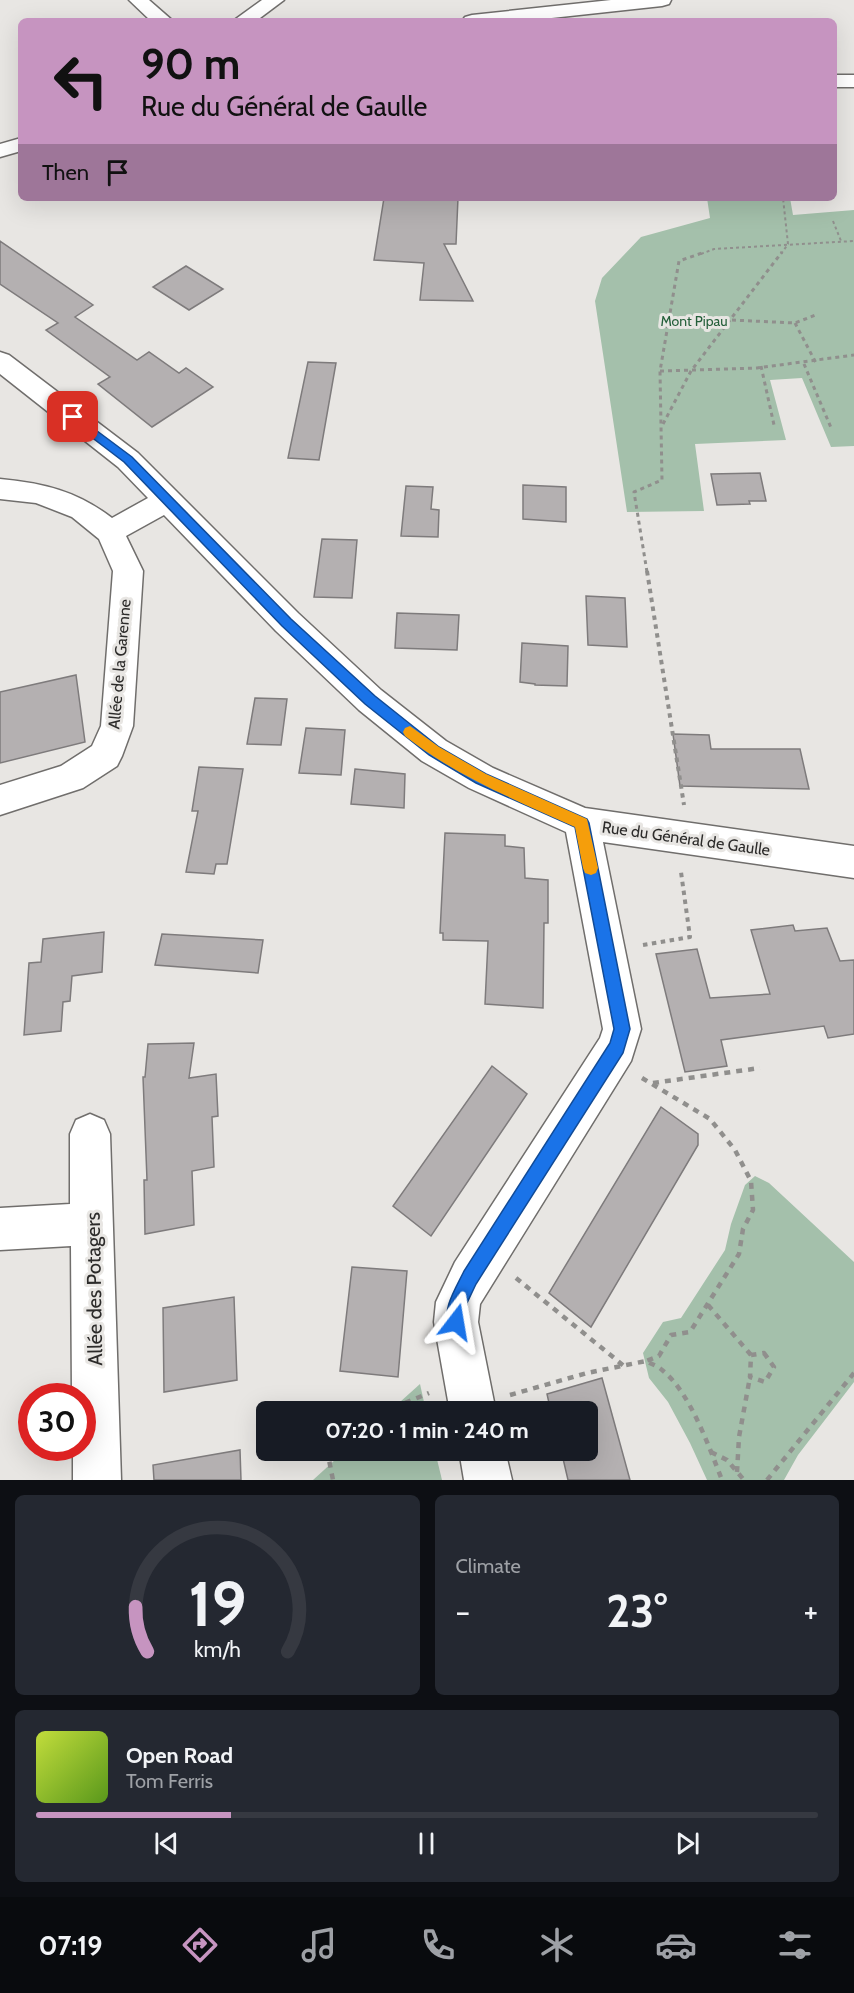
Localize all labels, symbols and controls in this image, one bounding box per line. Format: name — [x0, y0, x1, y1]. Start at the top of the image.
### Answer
text: 90 m — [141, 38, 240, 90]
icon: left — [42, 42, 120, 120]
text: Rue du Général de Gaulle — [141, 90, 427, 123]
icon: arrive — [101, 156, 134, 189]
text: Then — [42, 159, 89, 186]
park label: Mont Pipau — [660, 312, 728, 330]
pin — [47, 391, 98, 442]
icon: arrive — [56, 400, 89, 433]
street label: Allée de la Garenne — [104, 598, 135, 730]
street label: Rue du Général de Gaulle — [601, 817, 771, 860]
street label: Allée des Potagers — [81, 1212, 107, 1366]
position arrow — [424, 1290, 488, 1354]
speed limit sign: 30 — [18, 1383, 96, 1461]
text: 07:20 · 1 min · 240 m — [325, 1417, 529, 1444]
text: Climate — [456, 1554, 521, 1578]
text: 19 — [188, 1566, 246, 1642]
text: 23° — [606, 1584, 667, 1638]
text: − — [456, 1591, 470, 1631]
text: + — [803, 1591, 818, 1631]
text: km/h — [194, 1636, 241, 1662]
text: Open Road — [126, 1742, 233, 1769]
text: Tom Ferris — [126, 1769, 213, 1793]
icon: previous — [150, 1827, 183, 1860]
icon: pause — [410, 1827, 443, 1860]
icon: next — [671, 1827, 704, 1860]
icon: directions — [179, 1924, 221, 1966]
icon: music — [298, 1924, 340, 1966]
icon: phone — [417, 1924, 459, 1966]
icon: climate — [536, 1924, 578, 1966]
icon: car — [655, 1924, 697, 1966]
icon: filters — [774, 1924, 816, 1966]
text: 07:19 — [38, 1929, 102, 1962]

